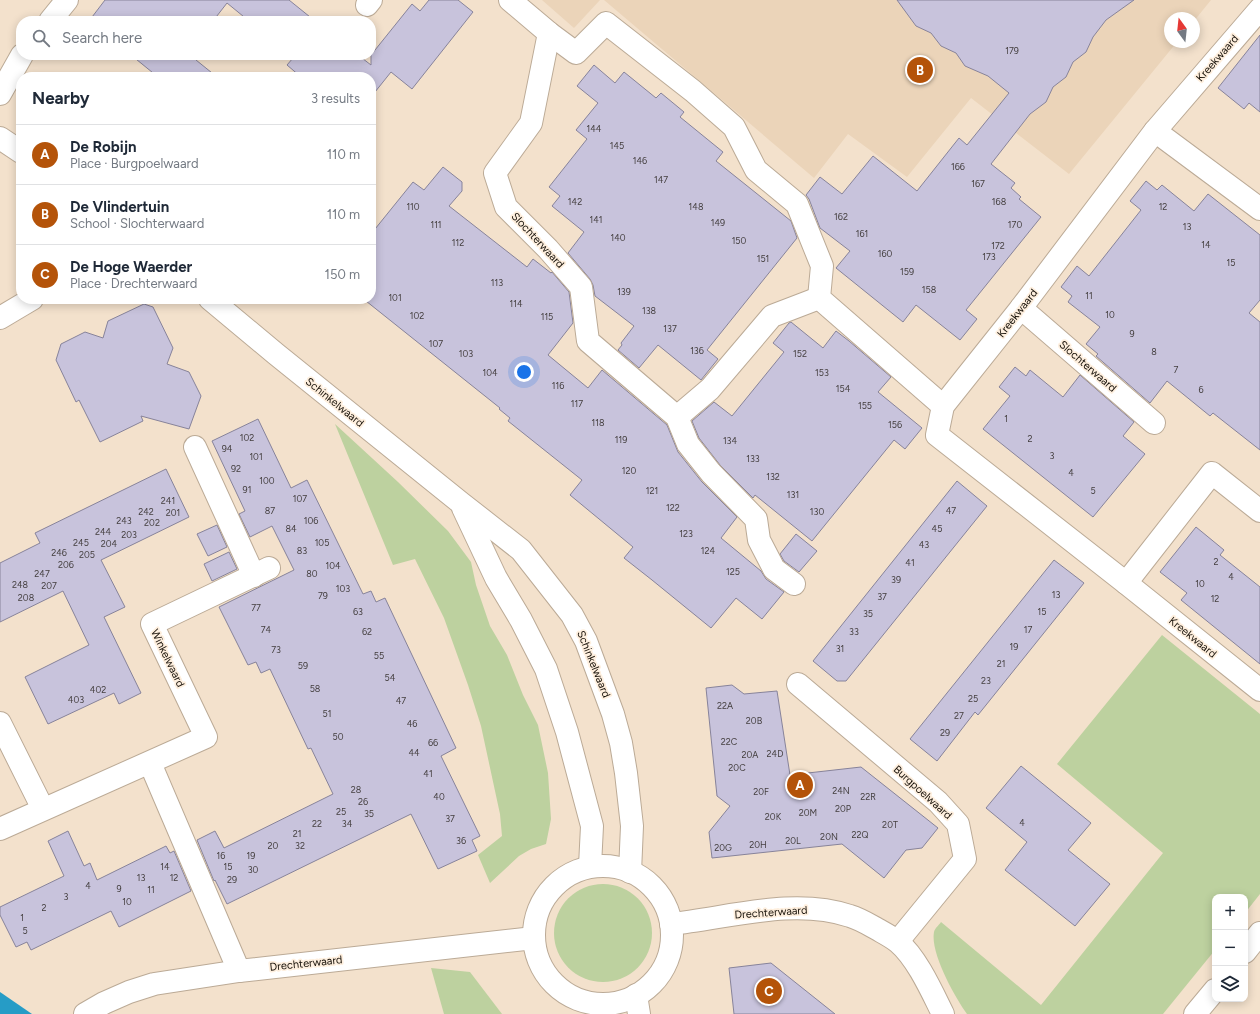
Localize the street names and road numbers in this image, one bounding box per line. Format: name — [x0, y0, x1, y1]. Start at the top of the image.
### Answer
street label: Kreekwaard — [1194, 32, 1241, 84]
street label: Slochterwaard — [509, 210, 567, 271]
street label: Kreekwaard — [995, 287, 1040, 340]
street label: Slochterwaard — [1056, 338, 1119, 395]
street label: Schinkelwaard — [303, 375, 366, 430]
street label: Kreekwaard — [1166, 614, 1219, 661]
street label: Winkelwaard — [148, 627, 187, 689]
street label: Schinkelwaard — [574, 629, 613, 700]
street label: Burgpoelwaard — [891, 763, 955, 822]
street label: Drechterwaard — [734, 903, 808, 922]
street label: Drechterwaard — [269, 953, 343, 974]

